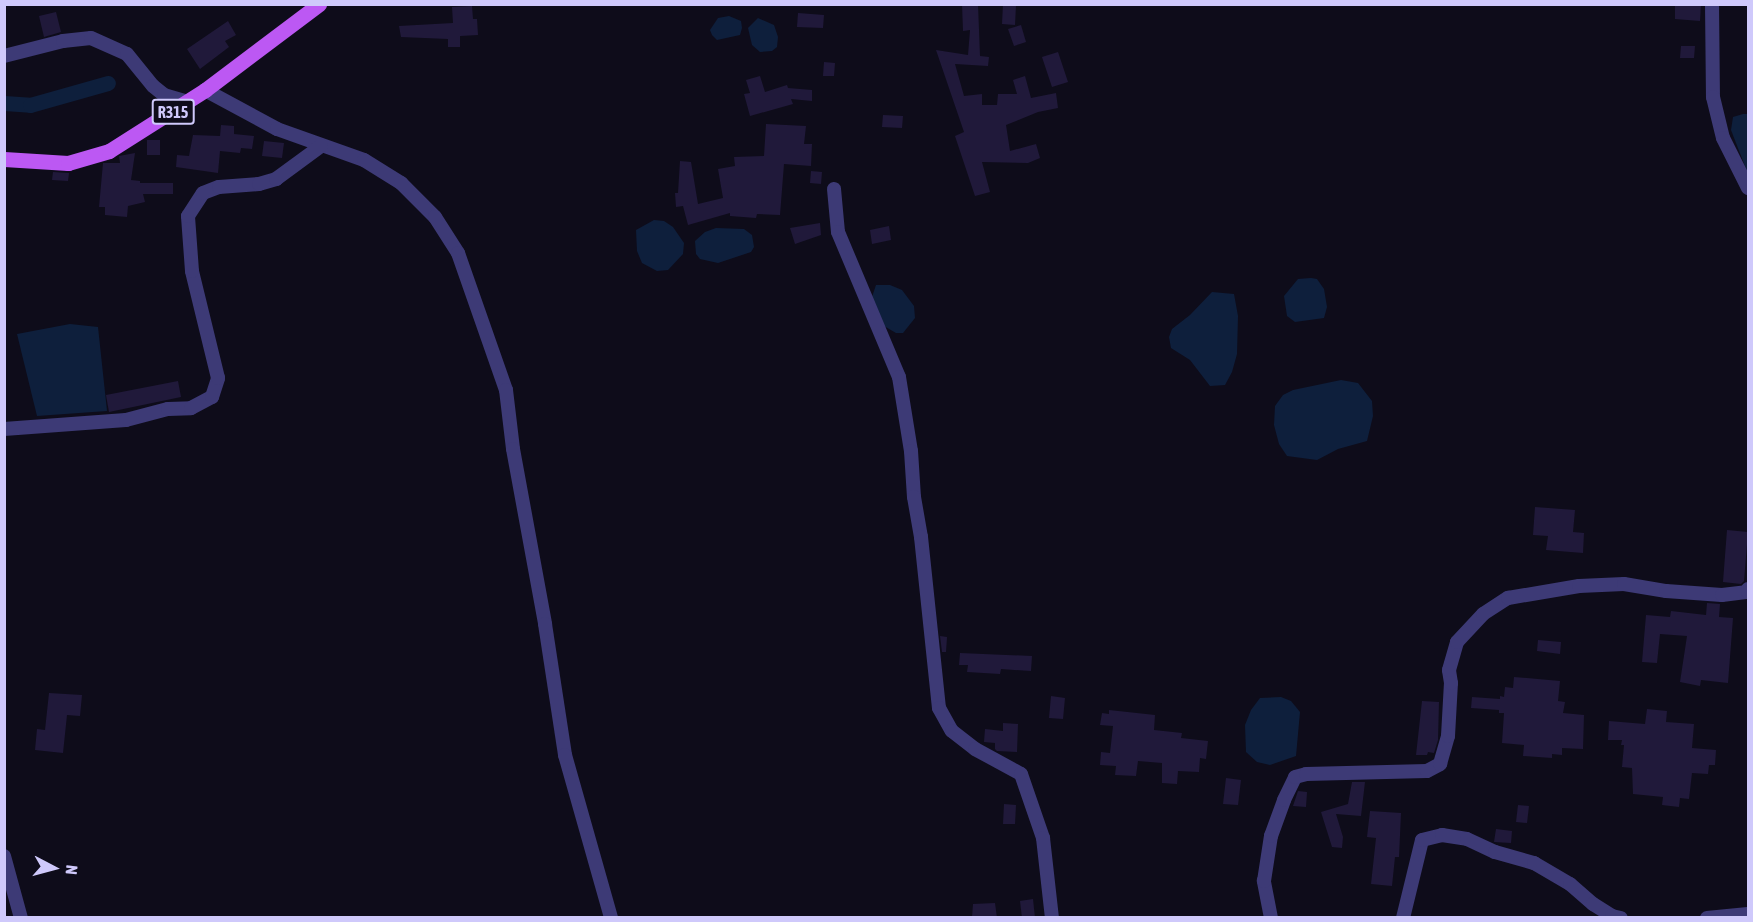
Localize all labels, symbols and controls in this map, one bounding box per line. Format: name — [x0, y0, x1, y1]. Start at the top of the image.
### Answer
road number: R315 — [150, 99, 195, 125]
north arrow — [24, 838, 84, 898]
text: N — [62, 864, 81, 876]

